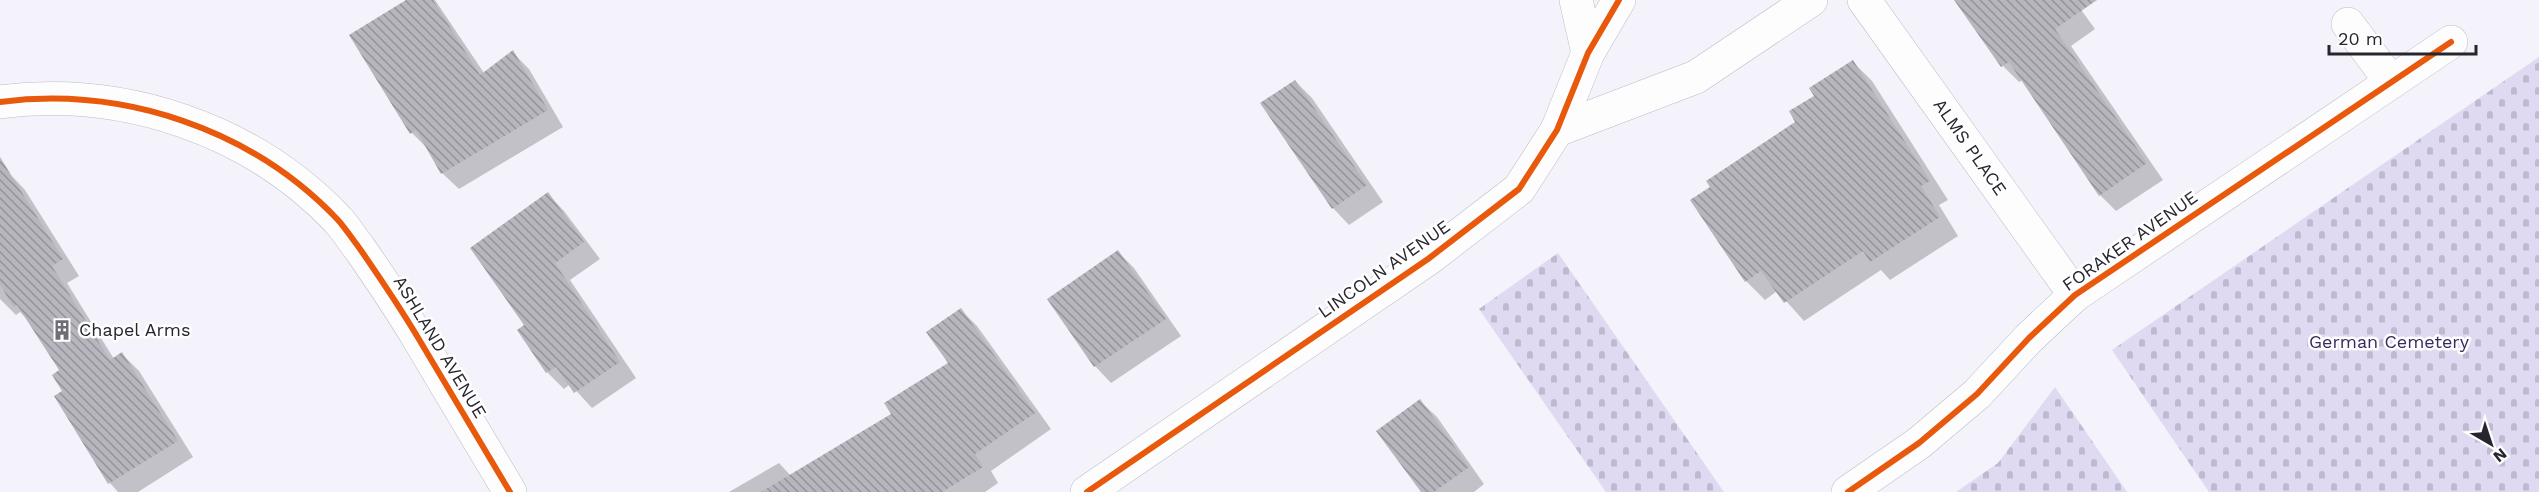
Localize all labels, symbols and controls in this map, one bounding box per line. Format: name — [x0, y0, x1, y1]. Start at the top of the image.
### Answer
scale bar — [2329, 18, 2476, 56]
text: 20 m — [2338, 28, 2383, 49]
street label: ALMS PLACE — [1929, 95, 2011, 199]
street label: FORAKER AVENUE — [2058, 186, 2201, 295]
street label: LINCOLN AVENUE — [1314, 215, 1454, 322]
street label: ASHLAND AVENUE — [390, 272, 491, 422]
building icon: Chapel Arms — [50, 318, 74, 342]
place label: Chapel Arms — [79, 319, 191, 340]
park label: German Cemetery — [2309, 331, 2470, 352]
north arrow — [2461, 414, 2521, 474]
text: N — [2490, 444, 2511, 466]

